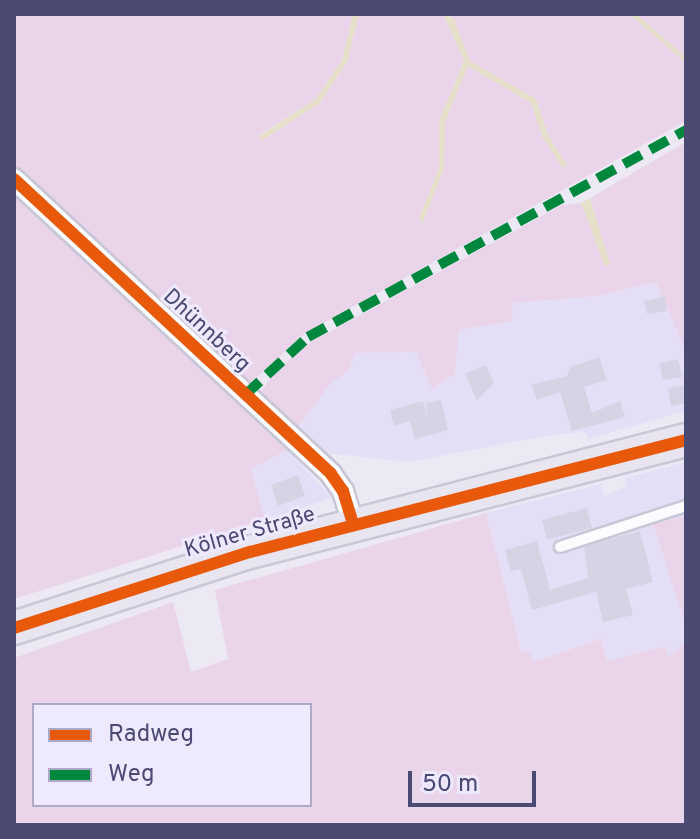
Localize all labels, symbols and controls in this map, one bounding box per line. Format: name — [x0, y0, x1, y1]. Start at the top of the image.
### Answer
street label: Dhünnberg — [157, 284, 255, 378]
street label: Kölner Straße — [182, 502, 318, 564]
legend — [32, 703, 312, 807]
text: Radweg — [108, 720, 194, 750]
scale bar — [412, 755, 540, 805]
text: Weg — [108, 760, 155, 790]
text: 50 m — [422, 770, 478, 800]

